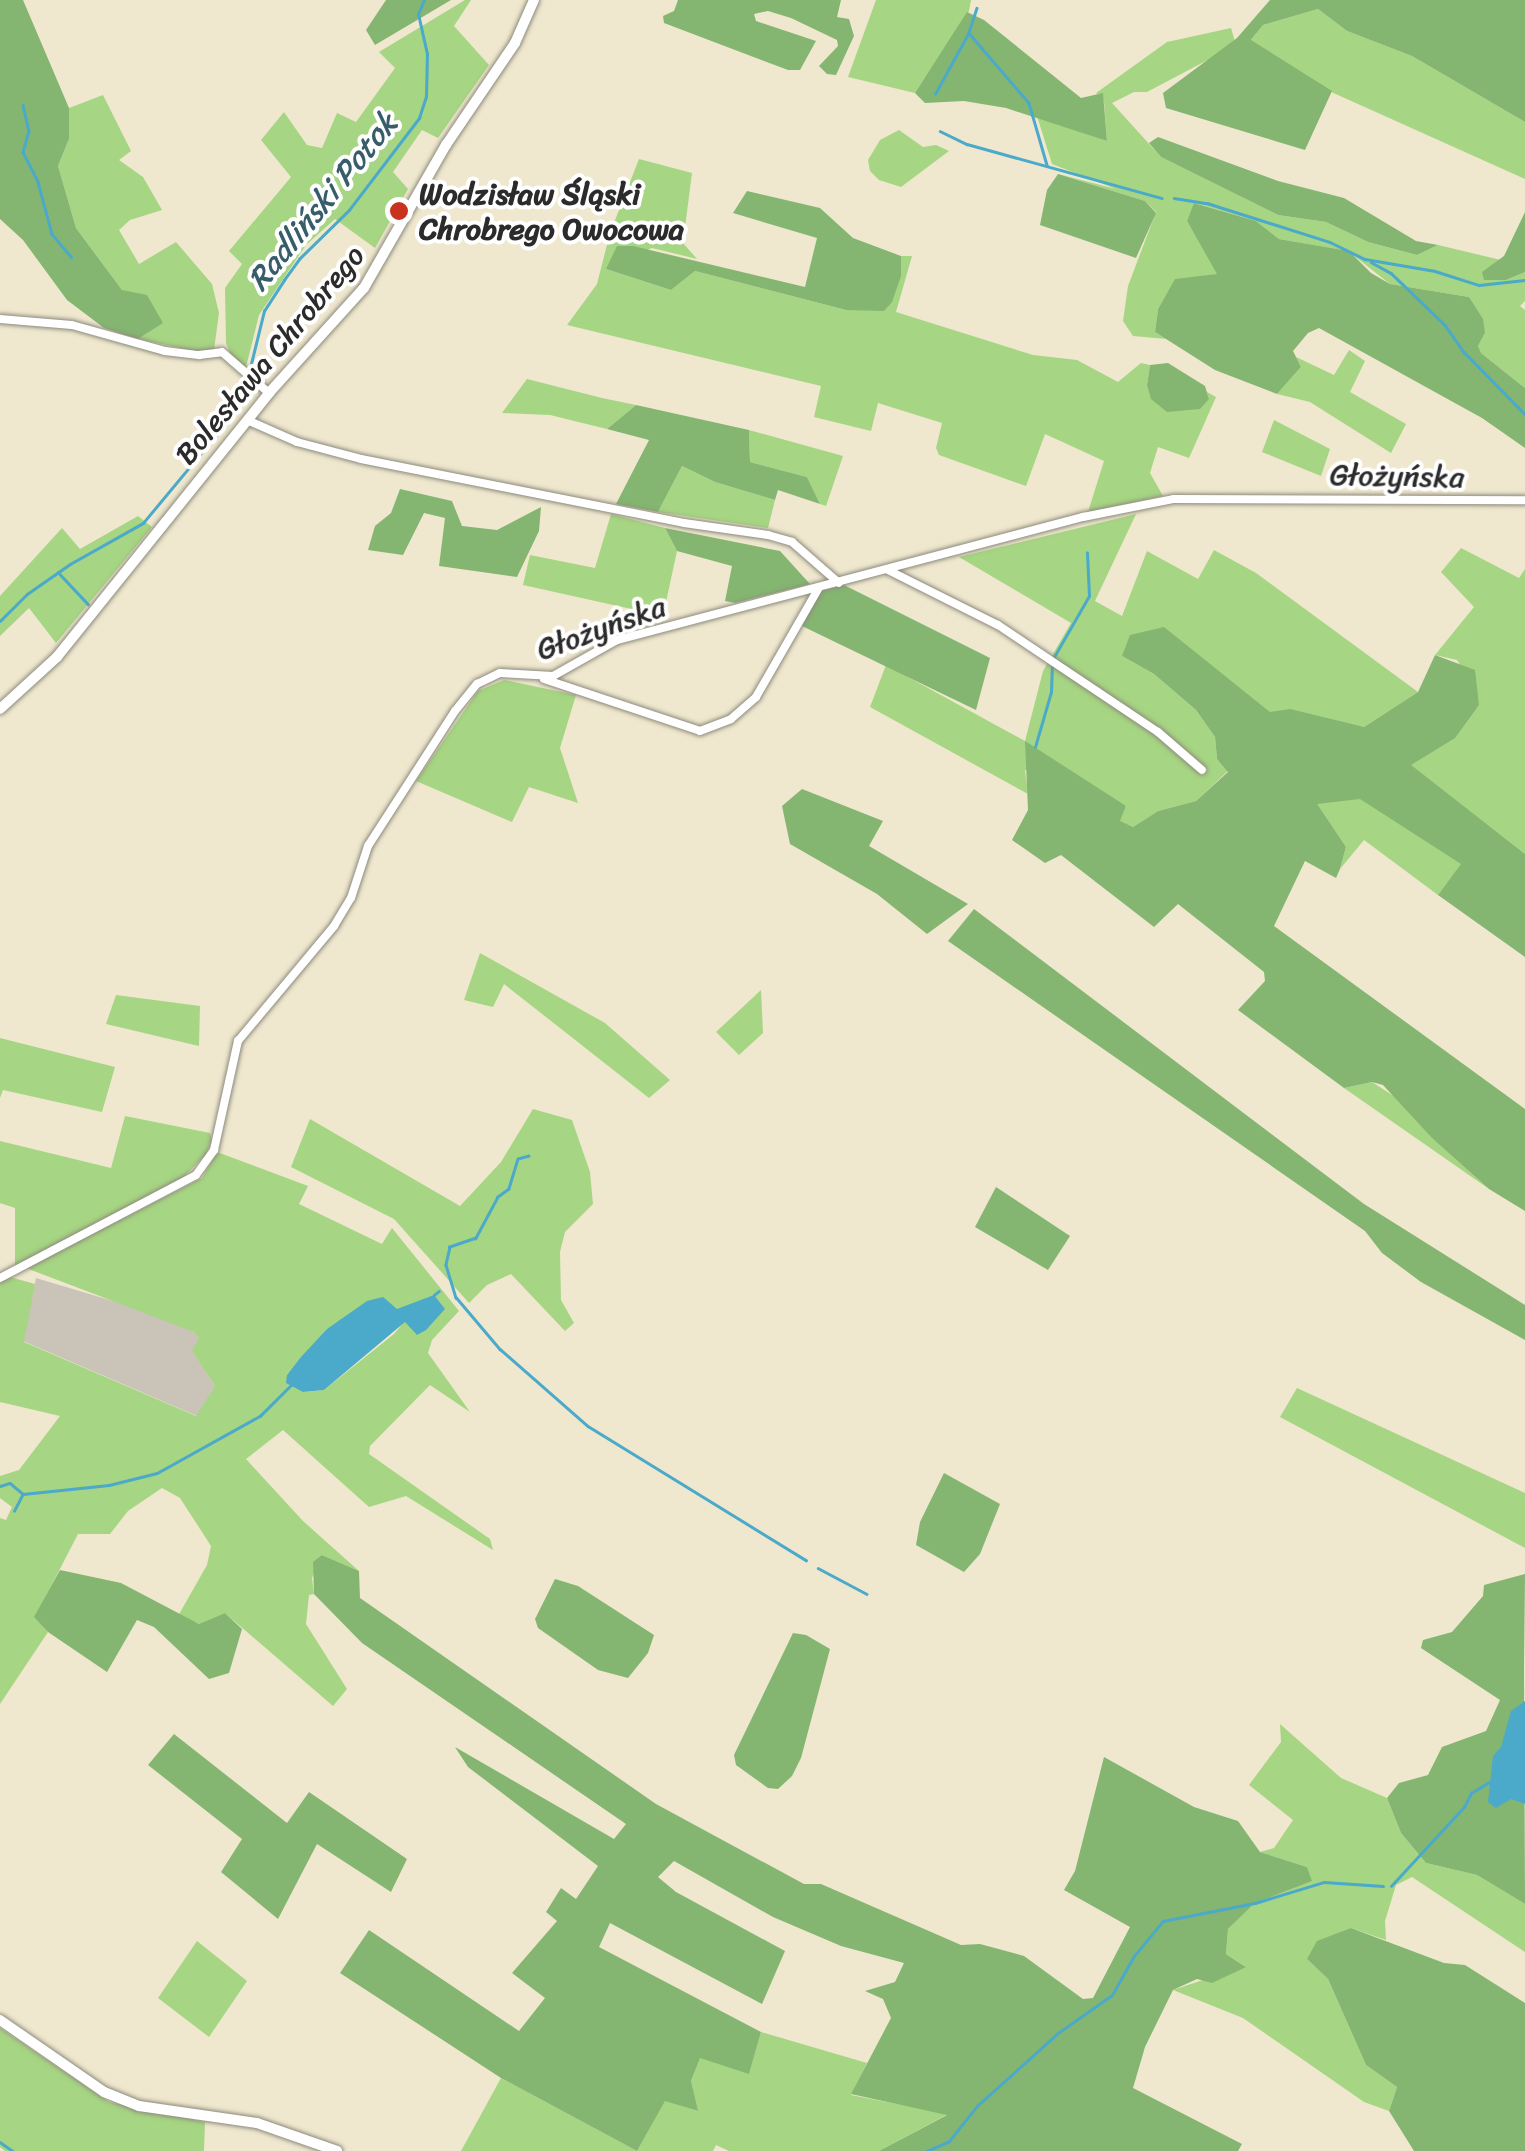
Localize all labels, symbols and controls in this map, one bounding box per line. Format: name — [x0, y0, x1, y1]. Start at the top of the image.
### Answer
water label: Radliński Potok — [240, 105, 406, 299]
place label: Wodzisław Śląski Chrobrego Owocowa — [419, 176, 684, 246]
marker: Wodzisław Śląski Chrobrego Owocowa — [388, 200, 410, 222]
street label: Bolesława Chrobrego — [167, 238, 373, 472]
street label: Głożyńska — [1329, 457, 1465, 495]
street label: Głożyńska — [532, 588, 670, 668]

